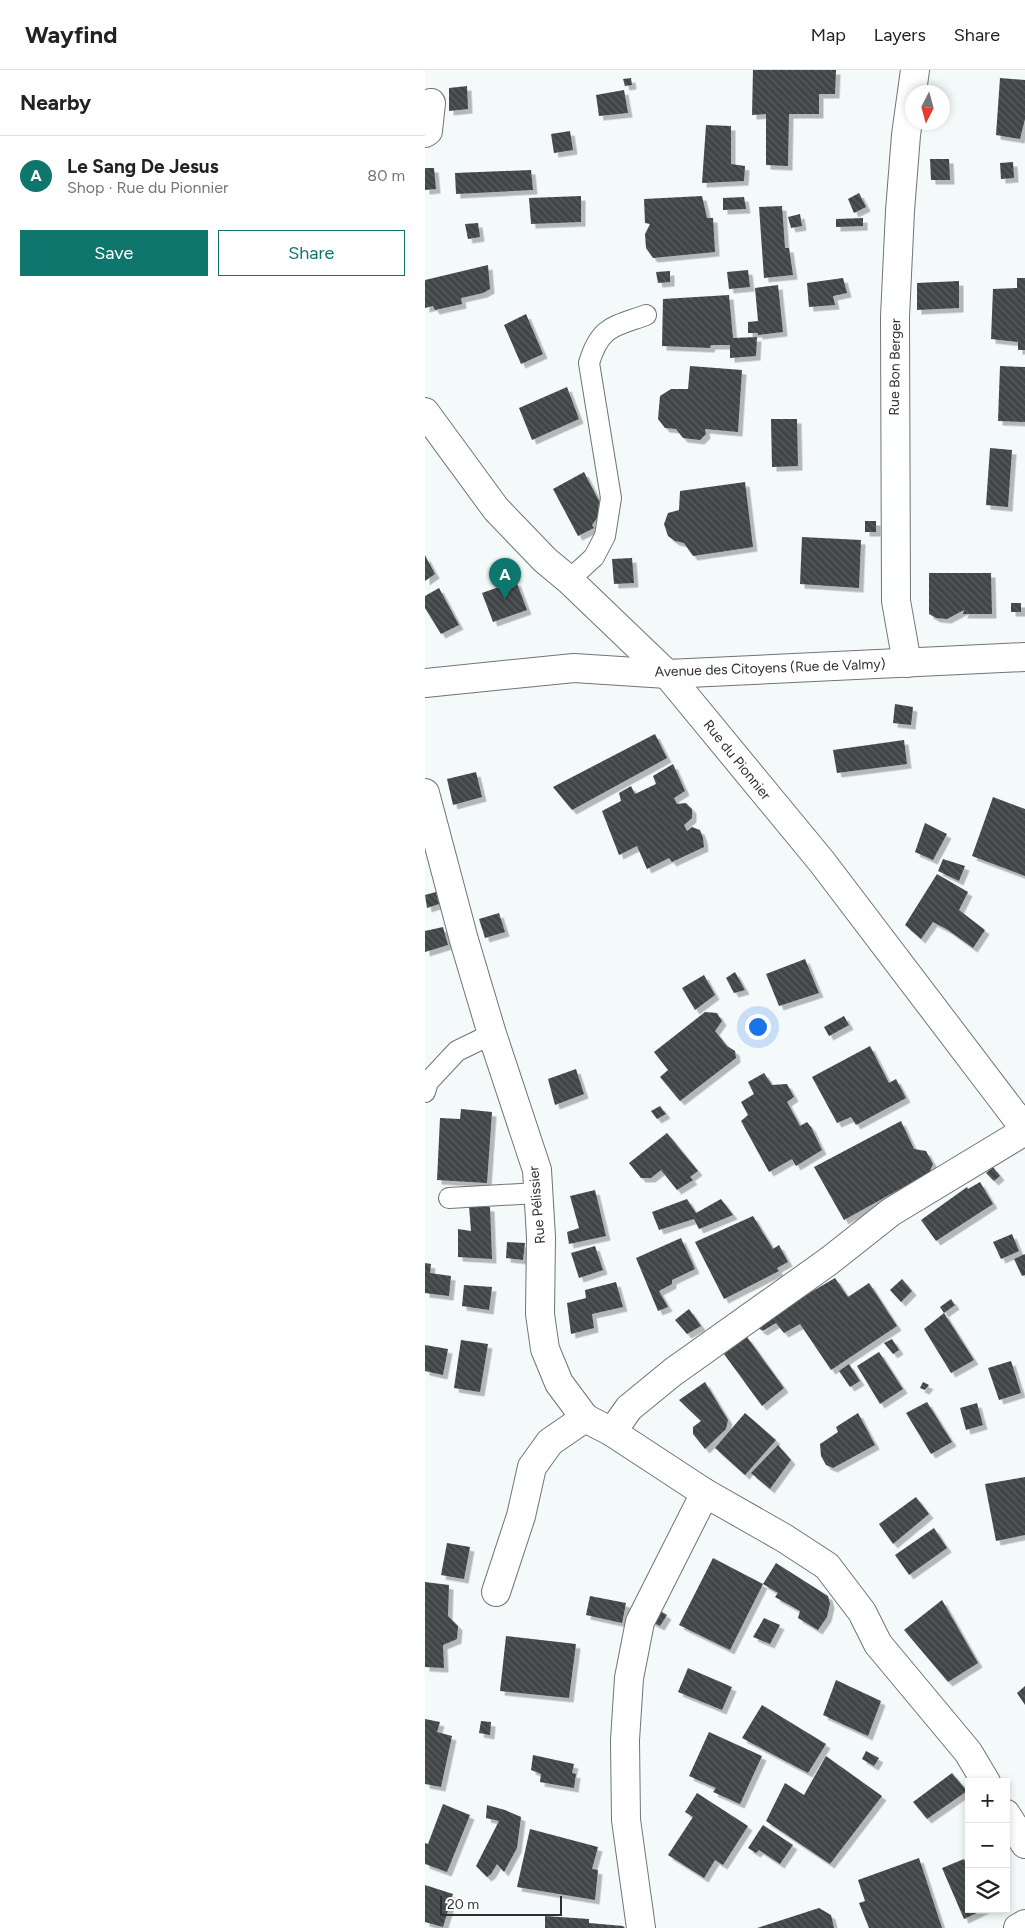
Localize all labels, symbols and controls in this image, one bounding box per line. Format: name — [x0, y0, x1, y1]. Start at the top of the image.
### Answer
text: Wayfind — [25, 20, 118, 49]
text: Map — [811, 24, 846, 46]
text: Layers — [874, 24, 926, 46]
text: Share — [954, 24, 1000, 46]
north arrow — [905, 85, 950, 130]
text: Nearby — [20, 90, 91, 115]
text: Le Sang De Jesus — [67, 155, 219, 178]
text: A — [30, 166, 42, 185]
text: 80 m — [367, 166, 405, 185]
text: Shop · Rue du Pionnier — [67, 178, 228, 197]
button: Save — [20, 230, 208, 276]
button: Share — [218, 230, 405, 276]
street label: Rue Bon Berger — [886, 318, 904, 416]
pin: A — [489, 558, 521, 599]
street label: Avenue des Citoyens (Rue de Valmy) — [654, 655, 886, 681]
street label: Rue du Pionnier — [700, 717, 775, 804]
your location — [745, 1014, 771, 1040]
street label: Rue Pélissier — [525, 1165, 549, 1245]
map controls — [965, 1778, 1010, 1913]
button: + — [965, 1778, 1010, 1823]
button: − — [965, 1823, 1010, 1868]
button: layers — [965, 1868, 1010, 1913]
scale bar — [440, 1893, 563, 1916]
text: 20 m — [447, 1896, 479, 1913]

